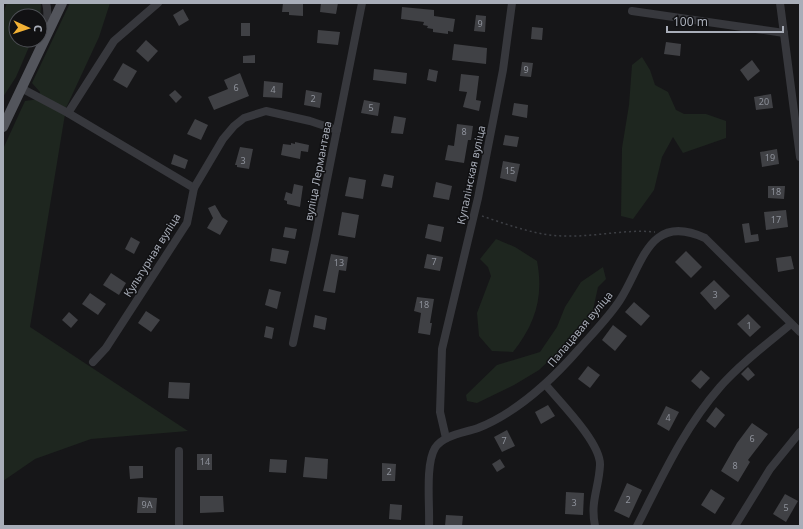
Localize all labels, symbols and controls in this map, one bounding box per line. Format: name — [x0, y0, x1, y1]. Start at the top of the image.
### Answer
north arrow — [8, 8, 48, 48]
scale bar — [667, 8, 783, 34]
text: 100 m — [673, 13, 708, 30]
house number: 9 — [477, 17, 483, 30]
text: С — [31, 25, 46, 32]
house number: 9 — [523, 63, 529, 76]
house number: 6 — [233, 81, 239, 94]
house number: 4 — [270, 83, 276, 96]
house number: 2 — [310, 92, 316, 105]
house number: 20 — [759, 95, 769, 108]
house number: 5 — [368, 101, 374, 114]
street label: вуліца Лермантава — [300, 120, 335, 222]
street label: Купалінская вуліца — [453, 124, 488, 226]
house number: 8 — [461, 125, 467, 138]
house number: 19 — [765, 151, 775, 164]
house number: 3 — [240, 154, 246, 167]
house number: 15 — [505, 164, 515, 177]
house number: 18 — [771, 185, 781, 198]
street label: Культурная вуліца — [120, 210, 183, 300]
house number: 17 — [771, 213, 781, 226]
house number: 7 — [431, 255, 437, 268]
house number: 13 — [334, 256, 344, 269]
street label: Палацавая вуліца — [544, 288, 616, 370]
house number: 3 — [712, 288, 718, 301]
house number: 18 — [419, 298, 429, 311]
house number: 1 — [746, 319, 752, 332]
house number: 4 — [665, 411, 671, 424]
house number: 6 — [749, 432, 755, 445]
house number: 7 — [501, 434, 507, 447]
house number: 14 — [200, 455, 210, 468]
house number: 8 — [732, 459, 738, 472]
house number: 2 — [386, 465, 392, 478]
house number: 2 — [625, 493, 631, 506]
house number: 3 — [571, 496, 577, 509]
house number: 9А — [142, 498, 153, 511]
house number: 5 — [783, 501, 789, 514]

